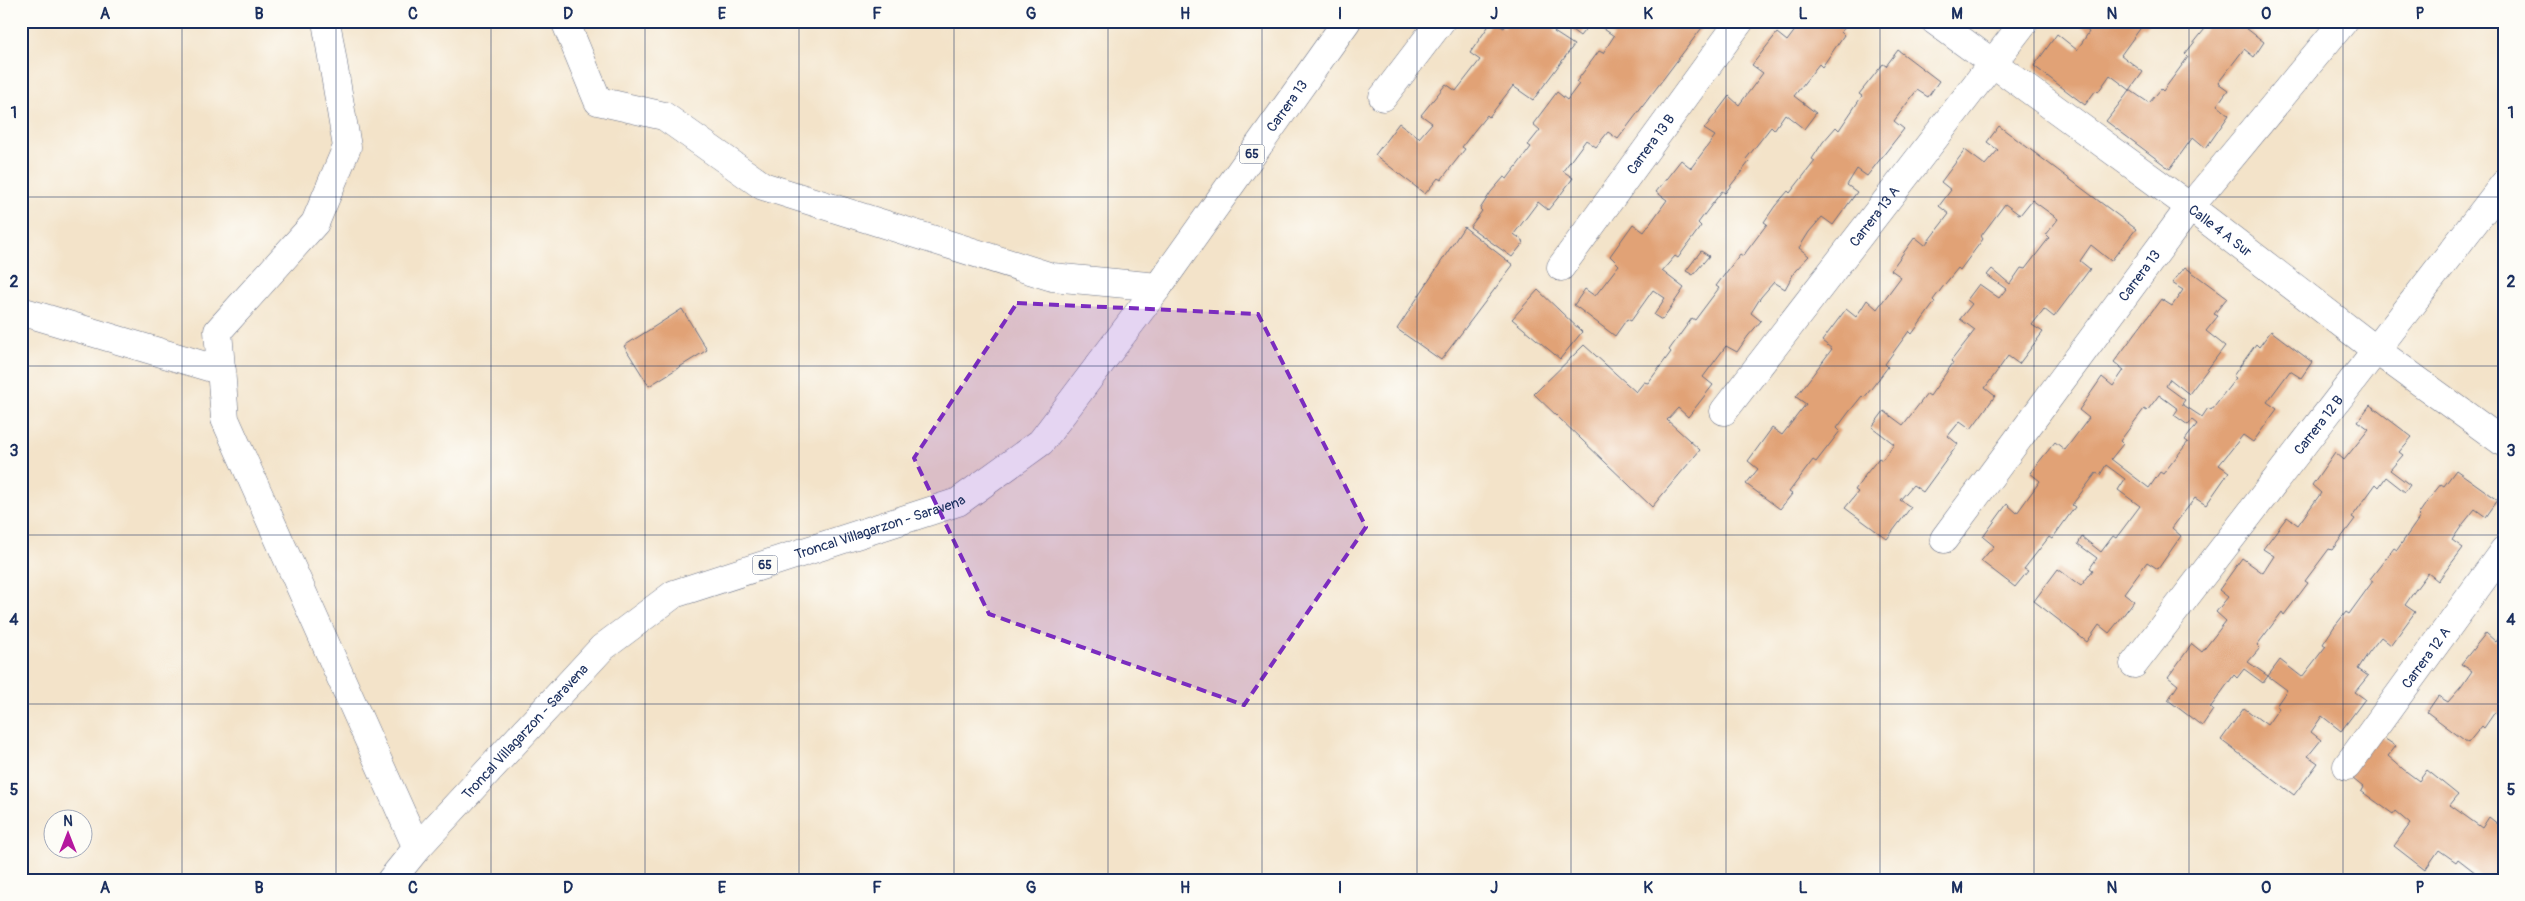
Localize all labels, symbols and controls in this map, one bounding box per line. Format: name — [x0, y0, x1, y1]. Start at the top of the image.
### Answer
text: A — [100, 4, 111, 24]
text: B — [254, 4, 264, 24]
text: C — [408, 4, 418, 24]
text: D — [563, 4, 573, 24]
text: E — [718, 4, 727, 24]
text: F — [872, 4, 882, 24]
text: G — [1026, 4, 1037, 24]
text: H — [1180, 4, 1190, 24]
text: I — [1338, 4, 1342, 24]
text: J — [1490, 4, 1498, 24]
text: K — [1643, 4, 1653, 24]
text: L — [1798, 4, 1808, 24]
text: M — [1951, 4, 1963, 24]
text: N — [2107, 4, 2118, 24]
text: O — [2261, 4, 2271, 24]
text: P — [2416, 4, 2425, 24]
street label: Carrera 13 — [1262, 76, 1311, 135]
text: 1 — [11, 103, 17, 123]
text: 1 — [2508, 103, 2514, 123]
street label: Carrera 13 B — [1623, 110, 1678, 178]
road number: 65 — [1240, 144, 1264, 164]
street label: Carrera 13 A — [1846, 183, 1903, 250]
street label: Calle 4 A Sur — [2185, 201, 2255, 260]
street label: Carrera 13 — [2115, 246, 2164, 304]
text: 2 — [10, 272, 19, 292]
text: 2 — [2507, 272, 2516, 292]
street label: Carrera 12 B — [2290, 392, 2347, 458]
text: 3 — [10, 441, 19, 461]
text: 3 — [2507, 441, 2516, 461]
street label: Troncal Villagarzon - Saravena — [792, 491, 969, 563]
road number: 65 — [752, 556, 778, 574]
text: 4 — [9, 610, 19, 630]
text: 4 — [2506, 610, 2516, 630]
street label: Carrera 12 A — [2398, 624, 2454, 692]
street label: Troncal Villagarzon - Saravena — [458, 660, 592, 803]
text: 5 — [10, 780, 19, 800]
text: 5 — [2507, 780, 2516, 800]
north arrow — [42, 808, 92, 858]
text: N — [63, 813, 73, 830]
text: A — [100, 878, 111, 898]
text: B — [254, 878, 264, 898]
text: C — [408, 878, 418, 898]
text: D — [563, 878, 573, 898]
text: E — [718, 878, 727, 898]
text: F — [872, 878, 882, 898]
text: G — [1026, 878, 1037, 898]
text: H — [1180, 878, 1190, 898]
text: I — [1338, 878, 1342, 898]
text: J — [1490, 878, 1498, 898]
text: K — [1643, 878, 1653, 898]
text: L — [1798, 878, 1808, 898]
text: M — [1951, 878, 1963, 898]
text: N — [2107, 878, 2118, 898]
text: O — [2261, 878, 2271, 898]
text: P — [2416, 878, 2425, 898]

